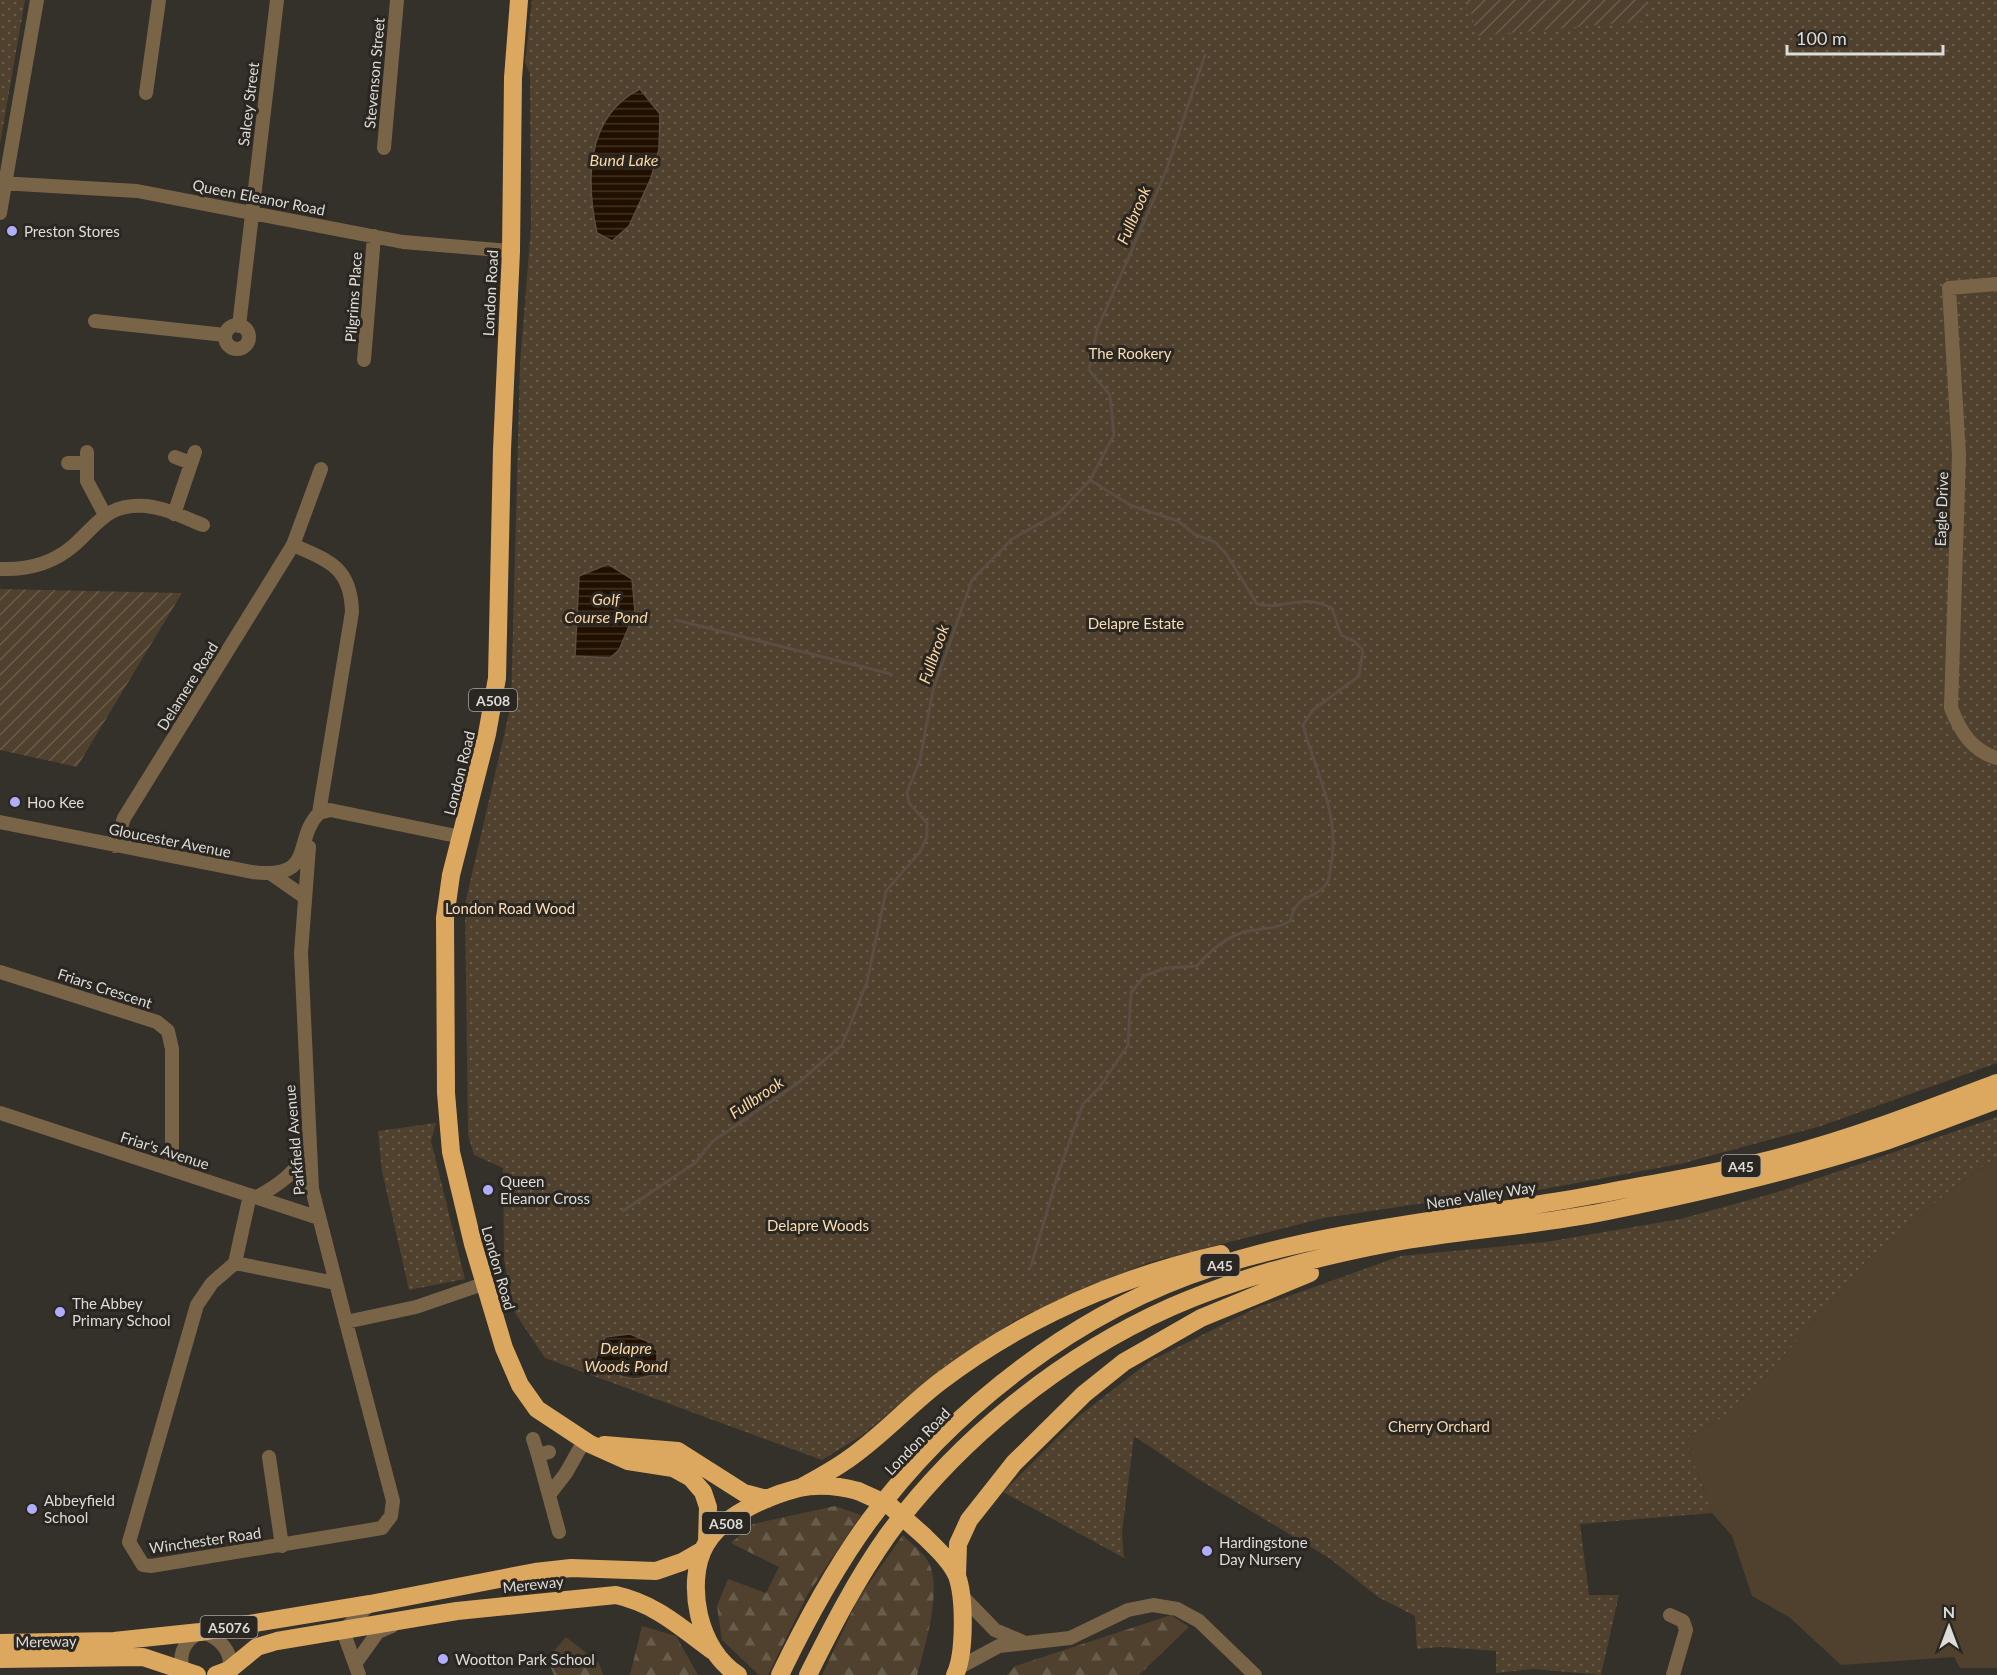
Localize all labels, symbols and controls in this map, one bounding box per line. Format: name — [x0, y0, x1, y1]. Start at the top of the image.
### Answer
street label: Stevenson Street — [360, 16, 388, 129]
scale bar — [1787, 18, 1943, 56]
text: 100 m — [1796, 27, 1847, 49]
street label: Salcey Street — [234, 60, 262, 147]
water label: Bund Lake — [590, 150, 659, 169]
street label: Queen Eleanor Road — [191, 175, 327, 219]
water label: Fullbrook — [1112, 183, 1154, 247]
place label: Preston Stores — [24, 222, 120, 240]
marker: Preston Stores — [5, 224, 19, 238]
street label: London Road — [479, 249, 501, 337]
street label: Pilgrims Place — [341, 251, 365, 343]
park label: The Rookery — [1088, 344, 1172, 362]
street label: Eagle Drive — [1931, 471, 1951, 547]
water label: Golf Course Pond — [564, 589, 648, 626]
park label: Delapre Estate — [1088, 614, 1184, 632]
water label: Fullbrook — [914, 622, 952, 686]
street label: Delamere Road — [153, 639, 221, 733]
road number: A508 — [469, 689, 517, 711]
street label: London Road — [440, 729, 478, 817]
place label: Hoo Kee — [27, 793, 84, 811]
marker: Hoo Kee — [8, 795, 22, 809]
street label: Gloucester Avenue — [107, 819, 233, 861]
park label: London Road Wood — [445, 899, 575, 917]
street label: Friars Crescent — [56, 964, 155, 1012]
water label: Fullbrook — [725, 1072, 787, 1122]
street label: Parkfield Avenue — [280, 1084, 308, 1196]
street label: Friar's Avenue — [118, 1127, 212, 1173]
road number: A45 — [1722, 1155, 1760, 1177]
place label: Queen Eleanor Cross — [500, 1172, 590, 1207]
street label: Nene Valley Way — [1425, 1177, 1537, 1213]
marker: Queen Eleanor Cross — [481, 1183, 495, 1197]
park label: Delapre Woods — [767, 1216, 869, 1234]
street label: London Road — [478, 1224, 520, 1312]
road number: A45 — [1200, 1254, 1240, 1276]
place label: The Abbey Primary School — [72, 1294, 171, 1329]
marker: The Abbey Primary School — [53, 1305, 67, 1319]
water label: Delapre Woods Pond — [584, 1338, 668, 1375]
street label: London Road — [881, 1404, 953, 1478]
park label: Cherry Orchard — [1388, 1417, 1490, 1435]
place label: Abbeyfield School — [44, 1491, 115, 1526]
marker: Abbeyfield School — [25, 1502, 39, 1516]
road number: A508 — [702, 1512, 750, 1534]
street label: Winchester Road — [148, 1523, 262, 1557]
place label: Hardingstone Day Nursery — [1219, 1533, 1308, 1568]
marker: Hardingstone Day Nursery — [1200, 1544, 1214, 1558]
street label: Mereway — [502, 1572, 565, 1596]
north arrow — [1919, 1597, 1979, 1657]
text: N — [1943, 1602, 1955, 1621]
road number: A5076 — [200, 1616, 258, 1638]
street label: Mereway — [15, 1631, 77, 1651]
place label: Wootton Park School — [455, 1650, 595, 1668]
marker: Wootton Park School — [436, 1652, 450, 1666]

